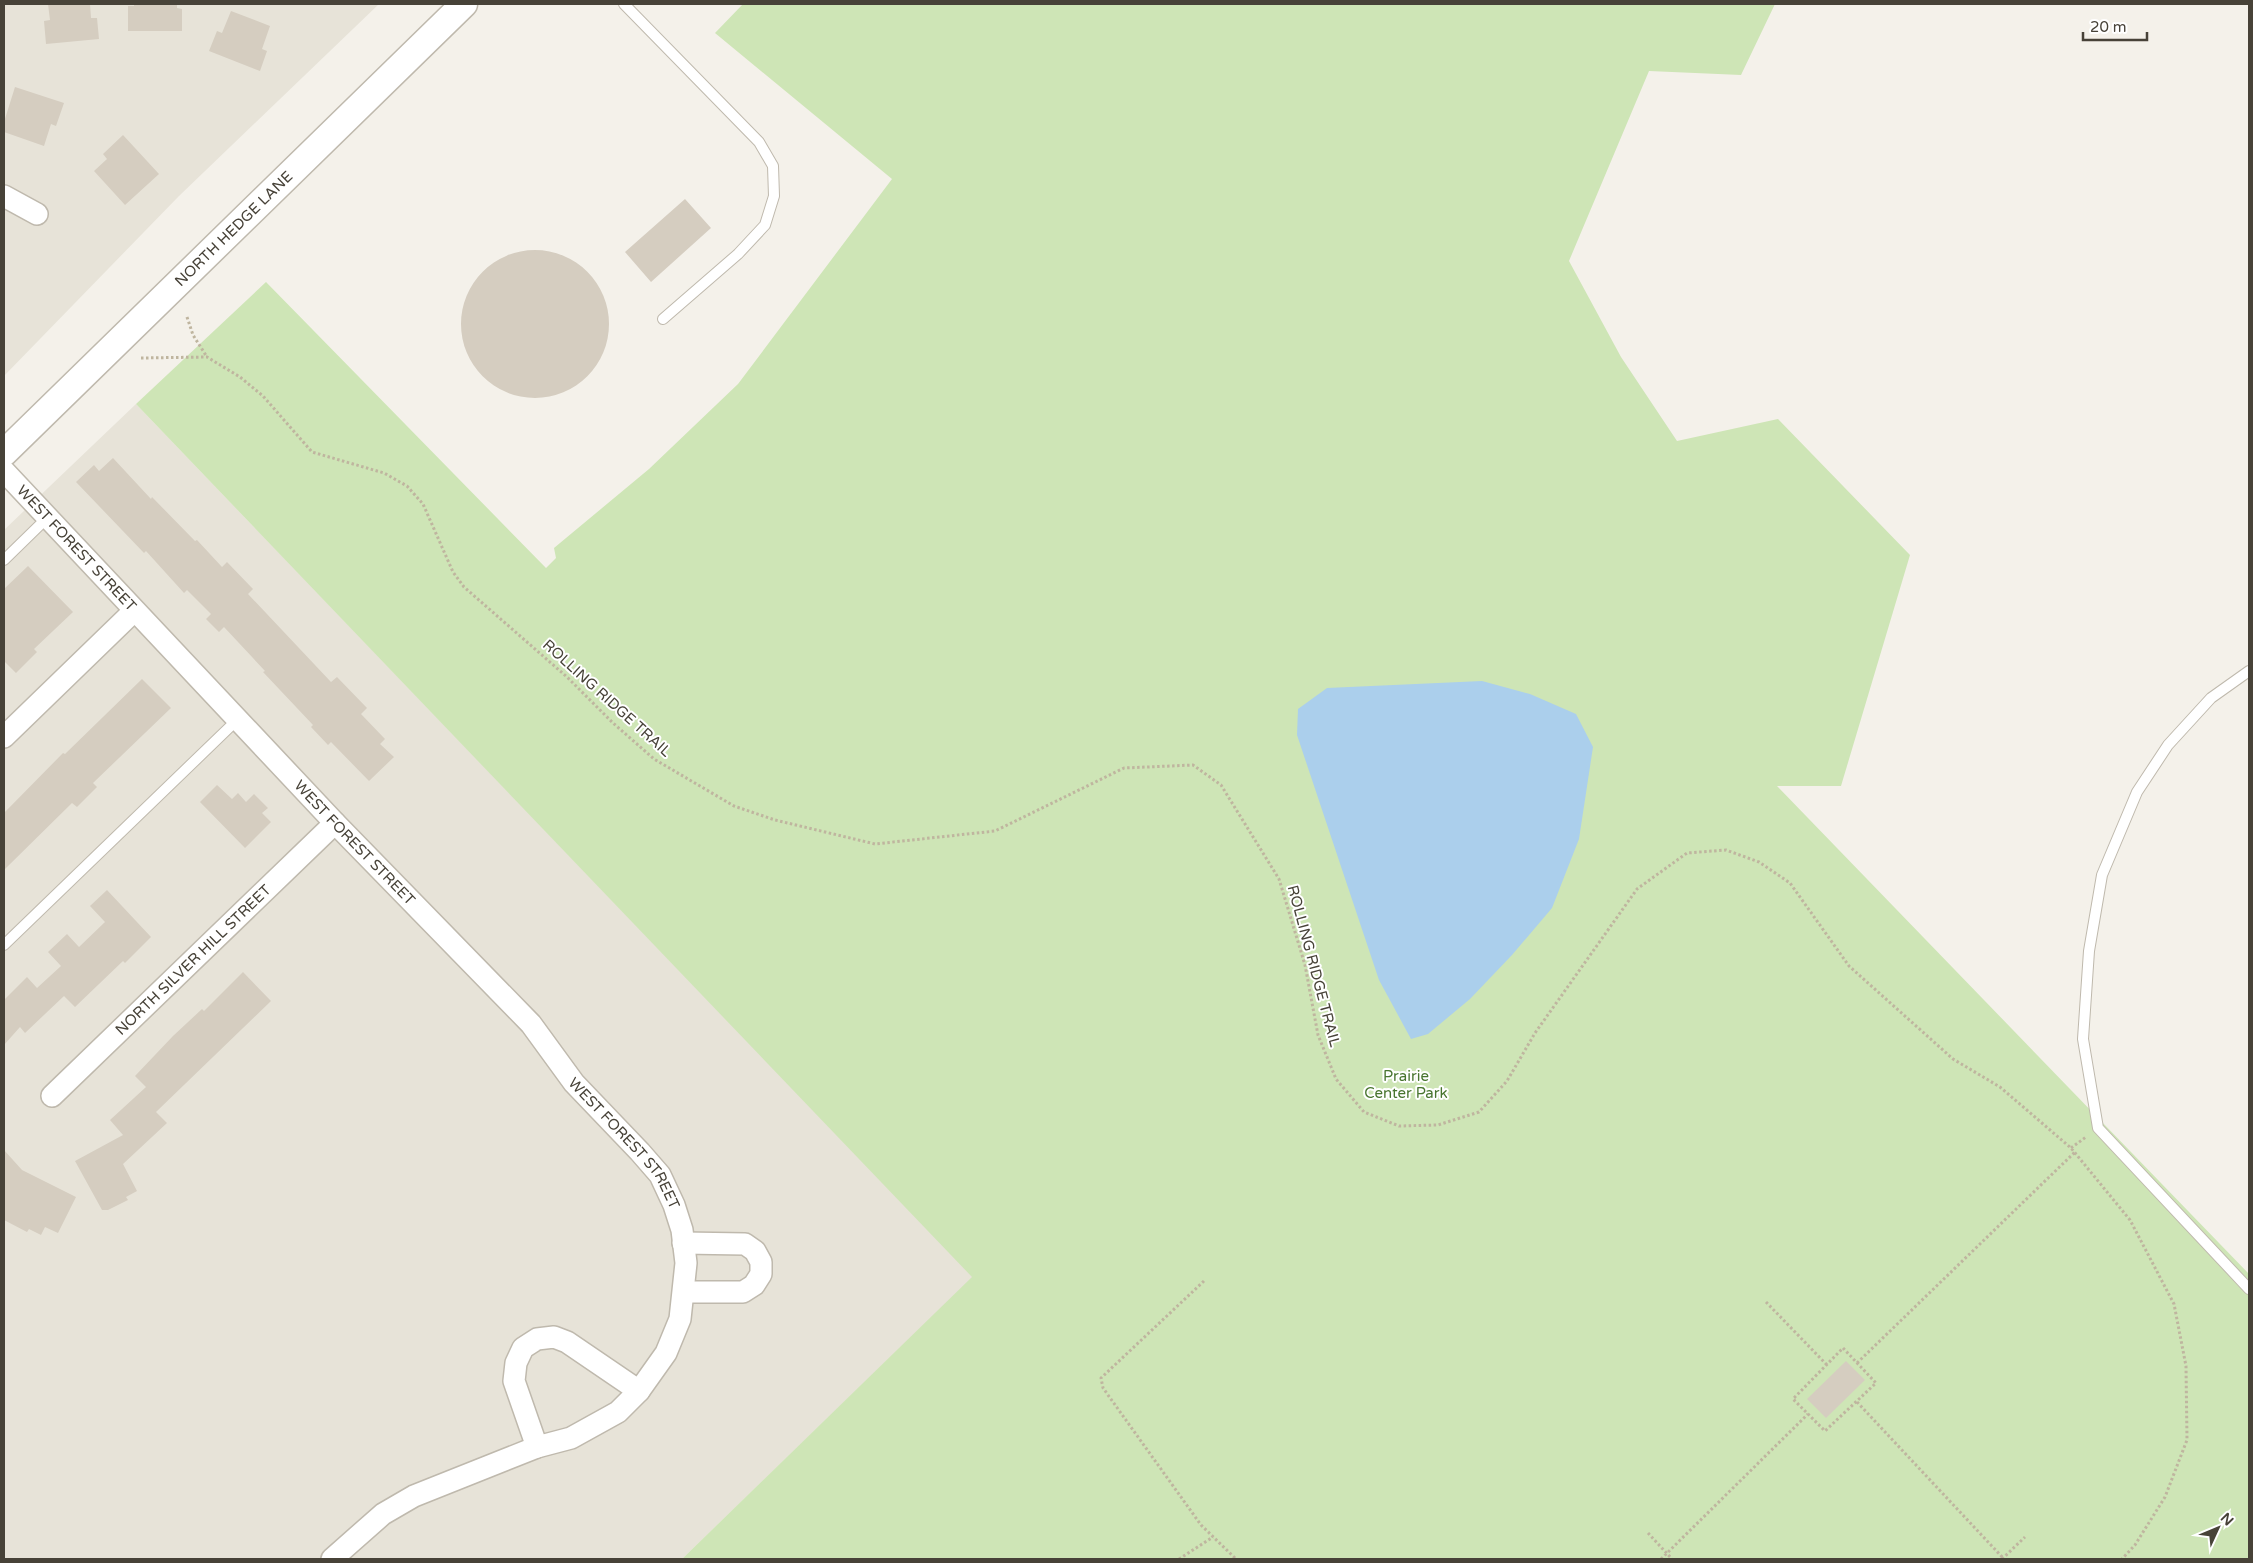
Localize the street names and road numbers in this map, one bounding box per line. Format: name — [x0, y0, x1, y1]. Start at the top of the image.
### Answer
street label: NORTH HEDGE LANE — [171, 167, 296, 290]
street label: WEST FOREST STREET — [13, 481, 140, 615]
street label: ROLLING RIDGE TRAIL — [539, 636, 675, 761]
street label: WEST FOREST STREET — [291, 777, 419, 909]
street label: NORTH SILVER HILL STREET — [112, 881, 274, 1039]
street label: ROLLING RIDGE TRAIL — [1284, 883, 1344, 1049]
street label: WEST FOREST STREET — [565, 1074, 683, 1212]

